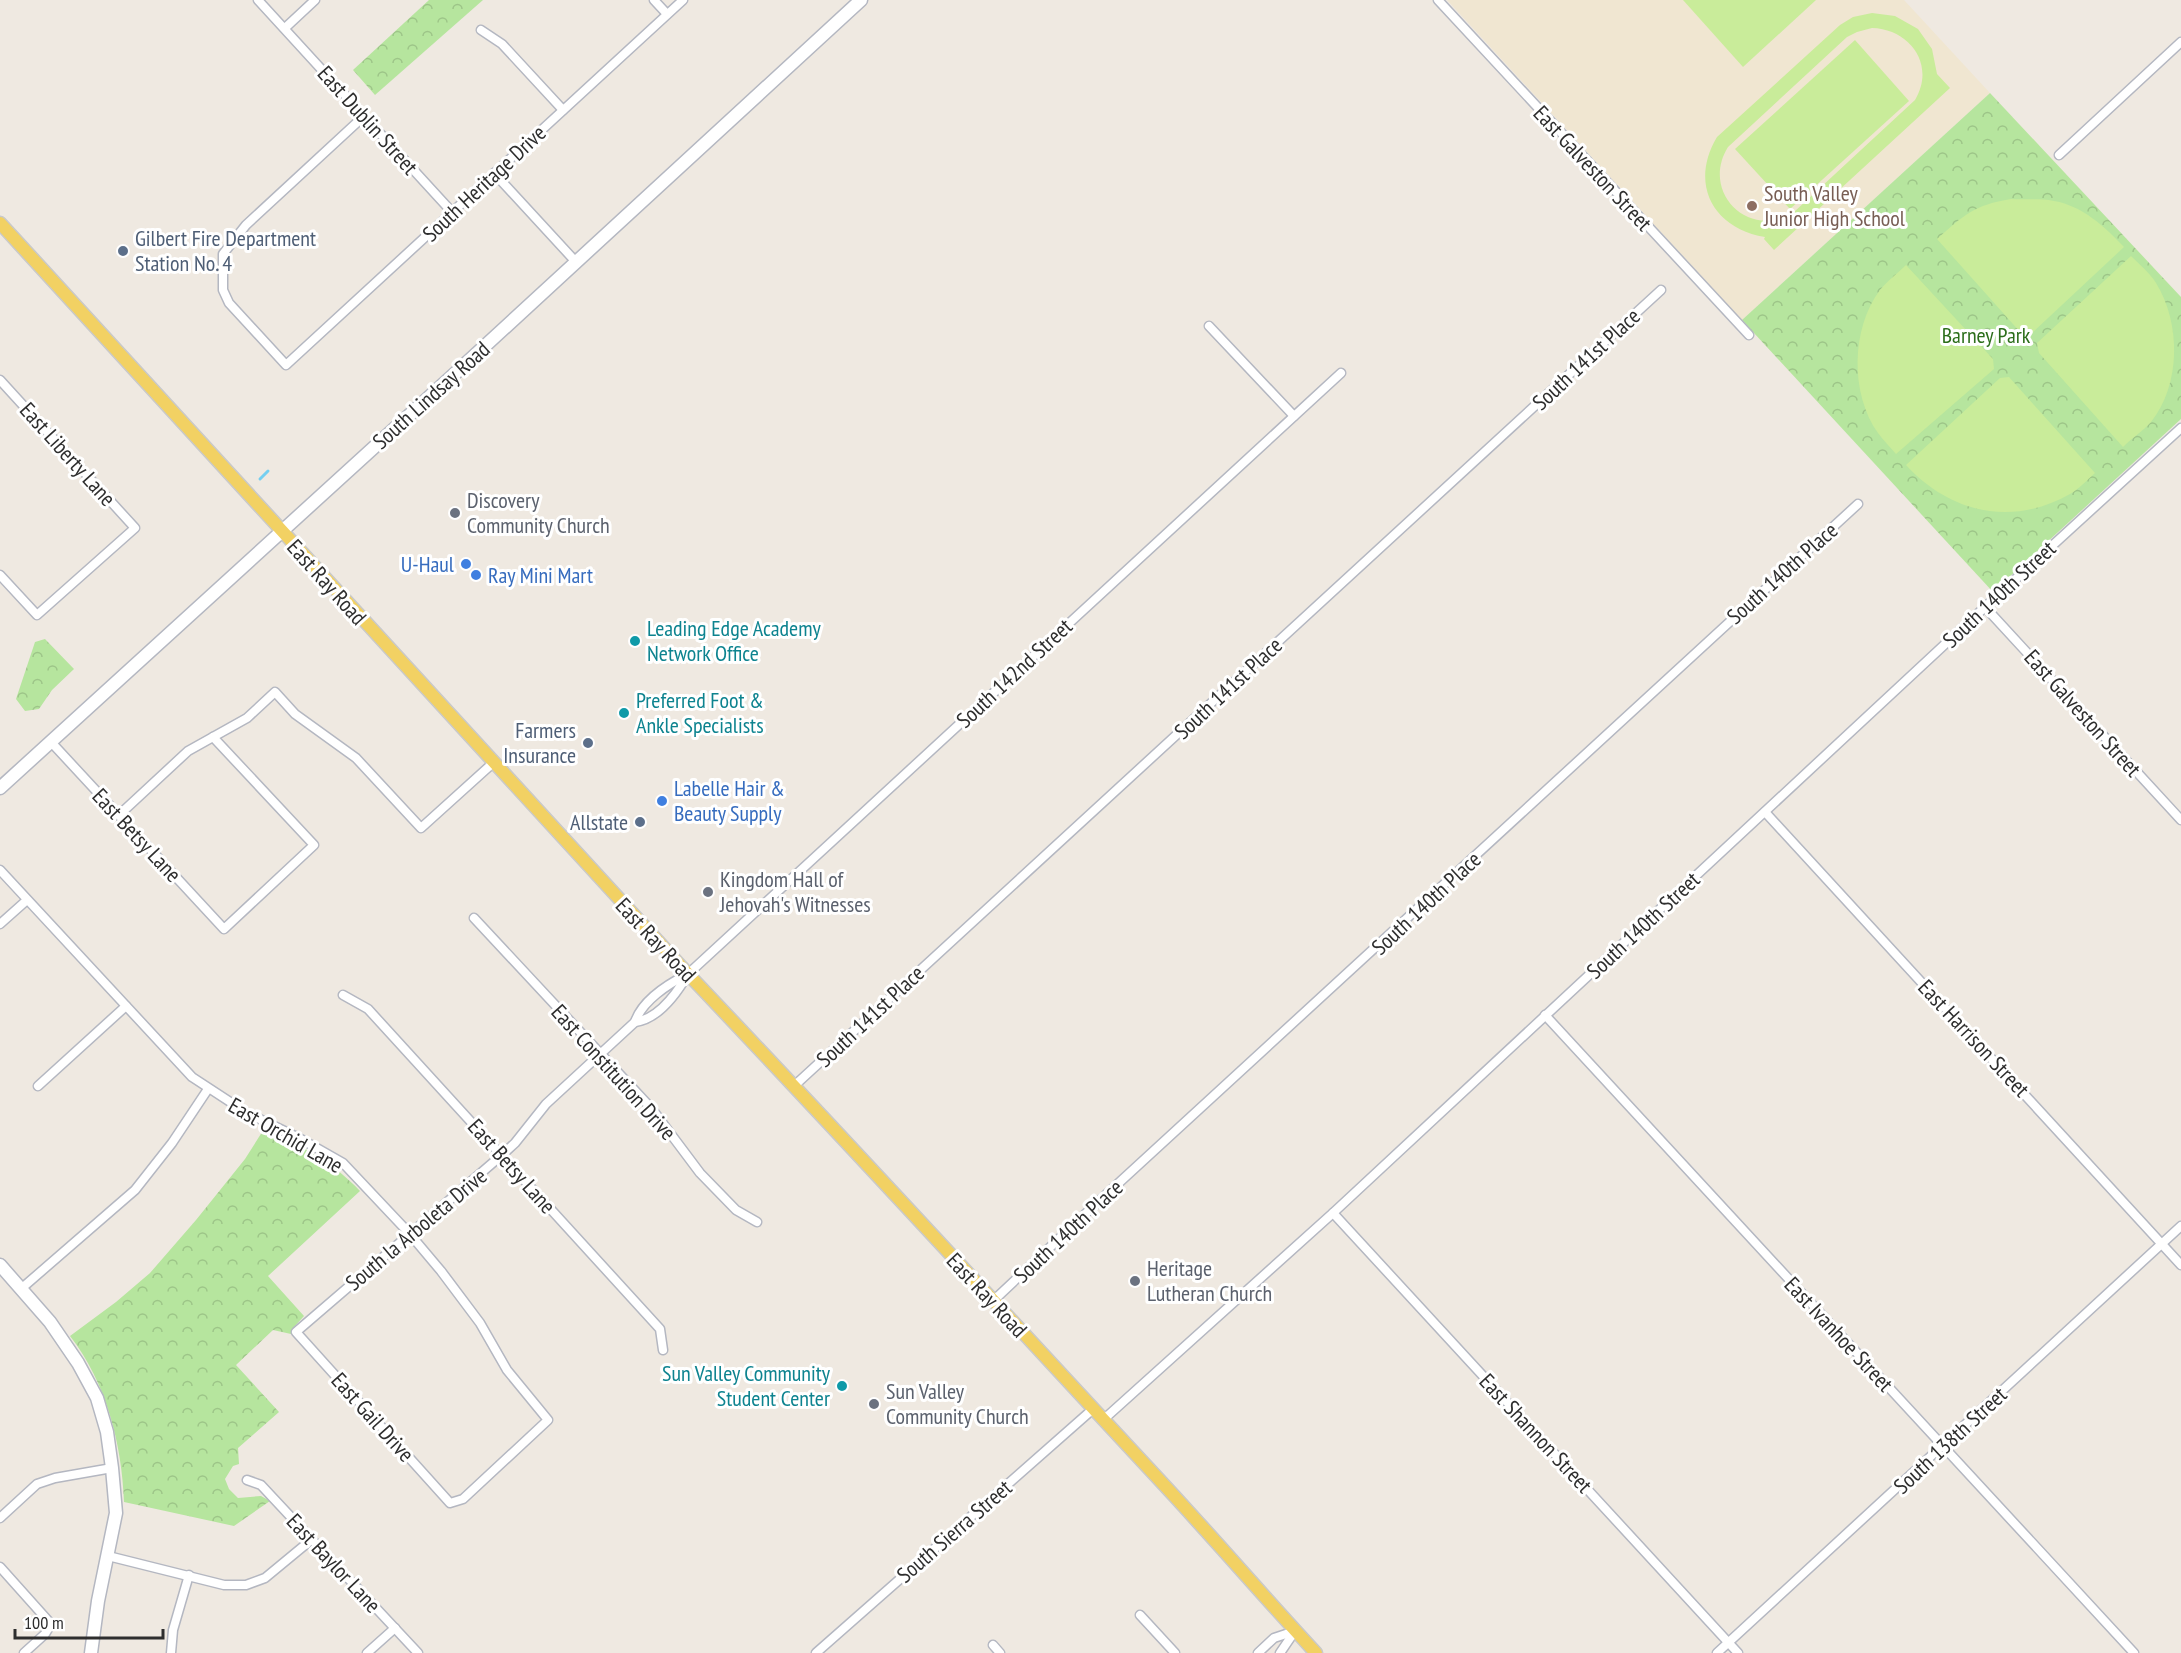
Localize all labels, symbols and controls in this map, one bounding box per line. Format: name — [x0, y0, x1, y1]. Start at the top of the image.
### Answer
street label: East Dublin Street — [312, 60, 424, 180]
street label: East Galveston Street — [1528, 99, 1658, 237]
street label: South Heritage Drive — [416, 119, 552, 247]
place label: South Valley Junior High School — [1763, 179, 1906, 232]
marker: South Valley Junior High School — [1745, 199, 1759, 213]
place label: Gilbert Fire Department Station No. 4 — [135, 224, 316, 277]
marker: Gilbert Fire Department Station No. 4 — [116, 244, 130, 258]
street label: South 141st Place — [1526, 302, 1646, 416]
park label: Barney Park — [1942, 321, 2031, 349]
street label: South Lindsay Road — [367, 335, 495, 455]
street label: East Liberty Lane — [14, 396, 122, 512]
place label: Discovery Community Church — [467, 486, 610, 539]
marker: Discovery Community Church — [448, 506, 462, 520]
street label: South 140th Place — [1721, 516, 1843, 630]
street label: East Ray Road — [281, 533, 373, 631]
street label: South 140th Street — [1937, 534, 2061, 654]
place label: U-Haul — [401, 550, 455, 578]
marker: U-Haul — [459, 557, 473, 571]
place label: Ray Mini Mart — [488, 561, 593, 589]
marker: Ray Mini Mart — [469, 568, 483, 582]
street label: South 142nd Street — [950, 612, 1078, 734]
place label: Leading Edge Academy Network Office — [647, 614, 822, 667]
street label: South 141st Place — [1168, 631, 1288, 745]
marker: Leading Edge Academy Network Office — [628, 634, 642, 648]
street label: East Galveston Street — [2019, 644, 2147, 782]
place label: Preferred Foot & Ankle Specialists — [636, 686, 764, 739]
marker: Preferred Foot & Ankle Specialists — [617, 706, 631, 720]
place label: Farmers Insurance — [503, 716, 576, 769]
marker: Farmers Insurance — [581, 736, 595, 750]
place label: Labelle Hair & Beauty Supply — [674, 774, 785, 827]
street label: East Betsy Lane — [87, 782, 187, 888]
marker: Labelle Hair & Beauty Supply — [655, 794, 669, 808]
place label: Allstate — [570, 808, 628, 836]
marker: Allstate — [633, 815, 647, 829]
street label: South 140th Place — [1365, 845, 1487, 961]
place label: Kingdom Hall of Jehovah's Witnesses — [719, 865, 871, 918]
street label: South 140th Street — [1581, 865, 1705, 985]
marker: Kingdom Hall of Jehovah's Witnesses — [701, 885, 715, 899]
street label: East Ray Road — [610, 892, 702, 988]
street label: South 141st Place — [810, 959, 930, 1073]
street label: East Harrison Street — [1912, 973, 2036, 1103]
street label: East Constitution Drive — [546, 998, 682, 1146]
street label: East Orchid Lane — [224, 1091, 348, 1179]
street label: East Betsy Lane — [462, 1113, 562, 1219]
street label: South la Arboleta Drive — [340, 1162, 492, 1296]
street label: South 140th Place — [1007, 1173, 1129, 1289]
street label: East Ray Road — [941, 1247, 1033, 1343]
place label: Heritage Lutheran Church — [1147, 1254, 1272, 1307]
street label: East Ivanhoe Street — [1779, 1271, 1899, 1397]
marker: Heritage Lutheran Church — [1128, 1274, 1142, 1288]
place label: Sun Valley Community Student Center — [662, 1359, 831, 1412]
street label: East Gail Drive — [326, 1367, 420, 1467]
street label: East Shannon Street — [1474, 1368, 1598, 1498]
place label: Sun Valley Community Church — [886, 1377, 1029, 1430]
marker: Sun Valley Community Student Center — [835, 1379, 849, 1393]
street label: South 138th Street — [1888, 1380, 2012, 1500]
marker: Sun Valley Community Church — [867, 1397, 881, 1411]
street label: South Sierra Street — [891, 1473, 1017, 1589]
street label: East Baylor Lane — [281, 1508, 387, 1618]
scale bar — [15, 1602, 164, 1640]
text: 100 m — [24, 1611, 64, 1634]

